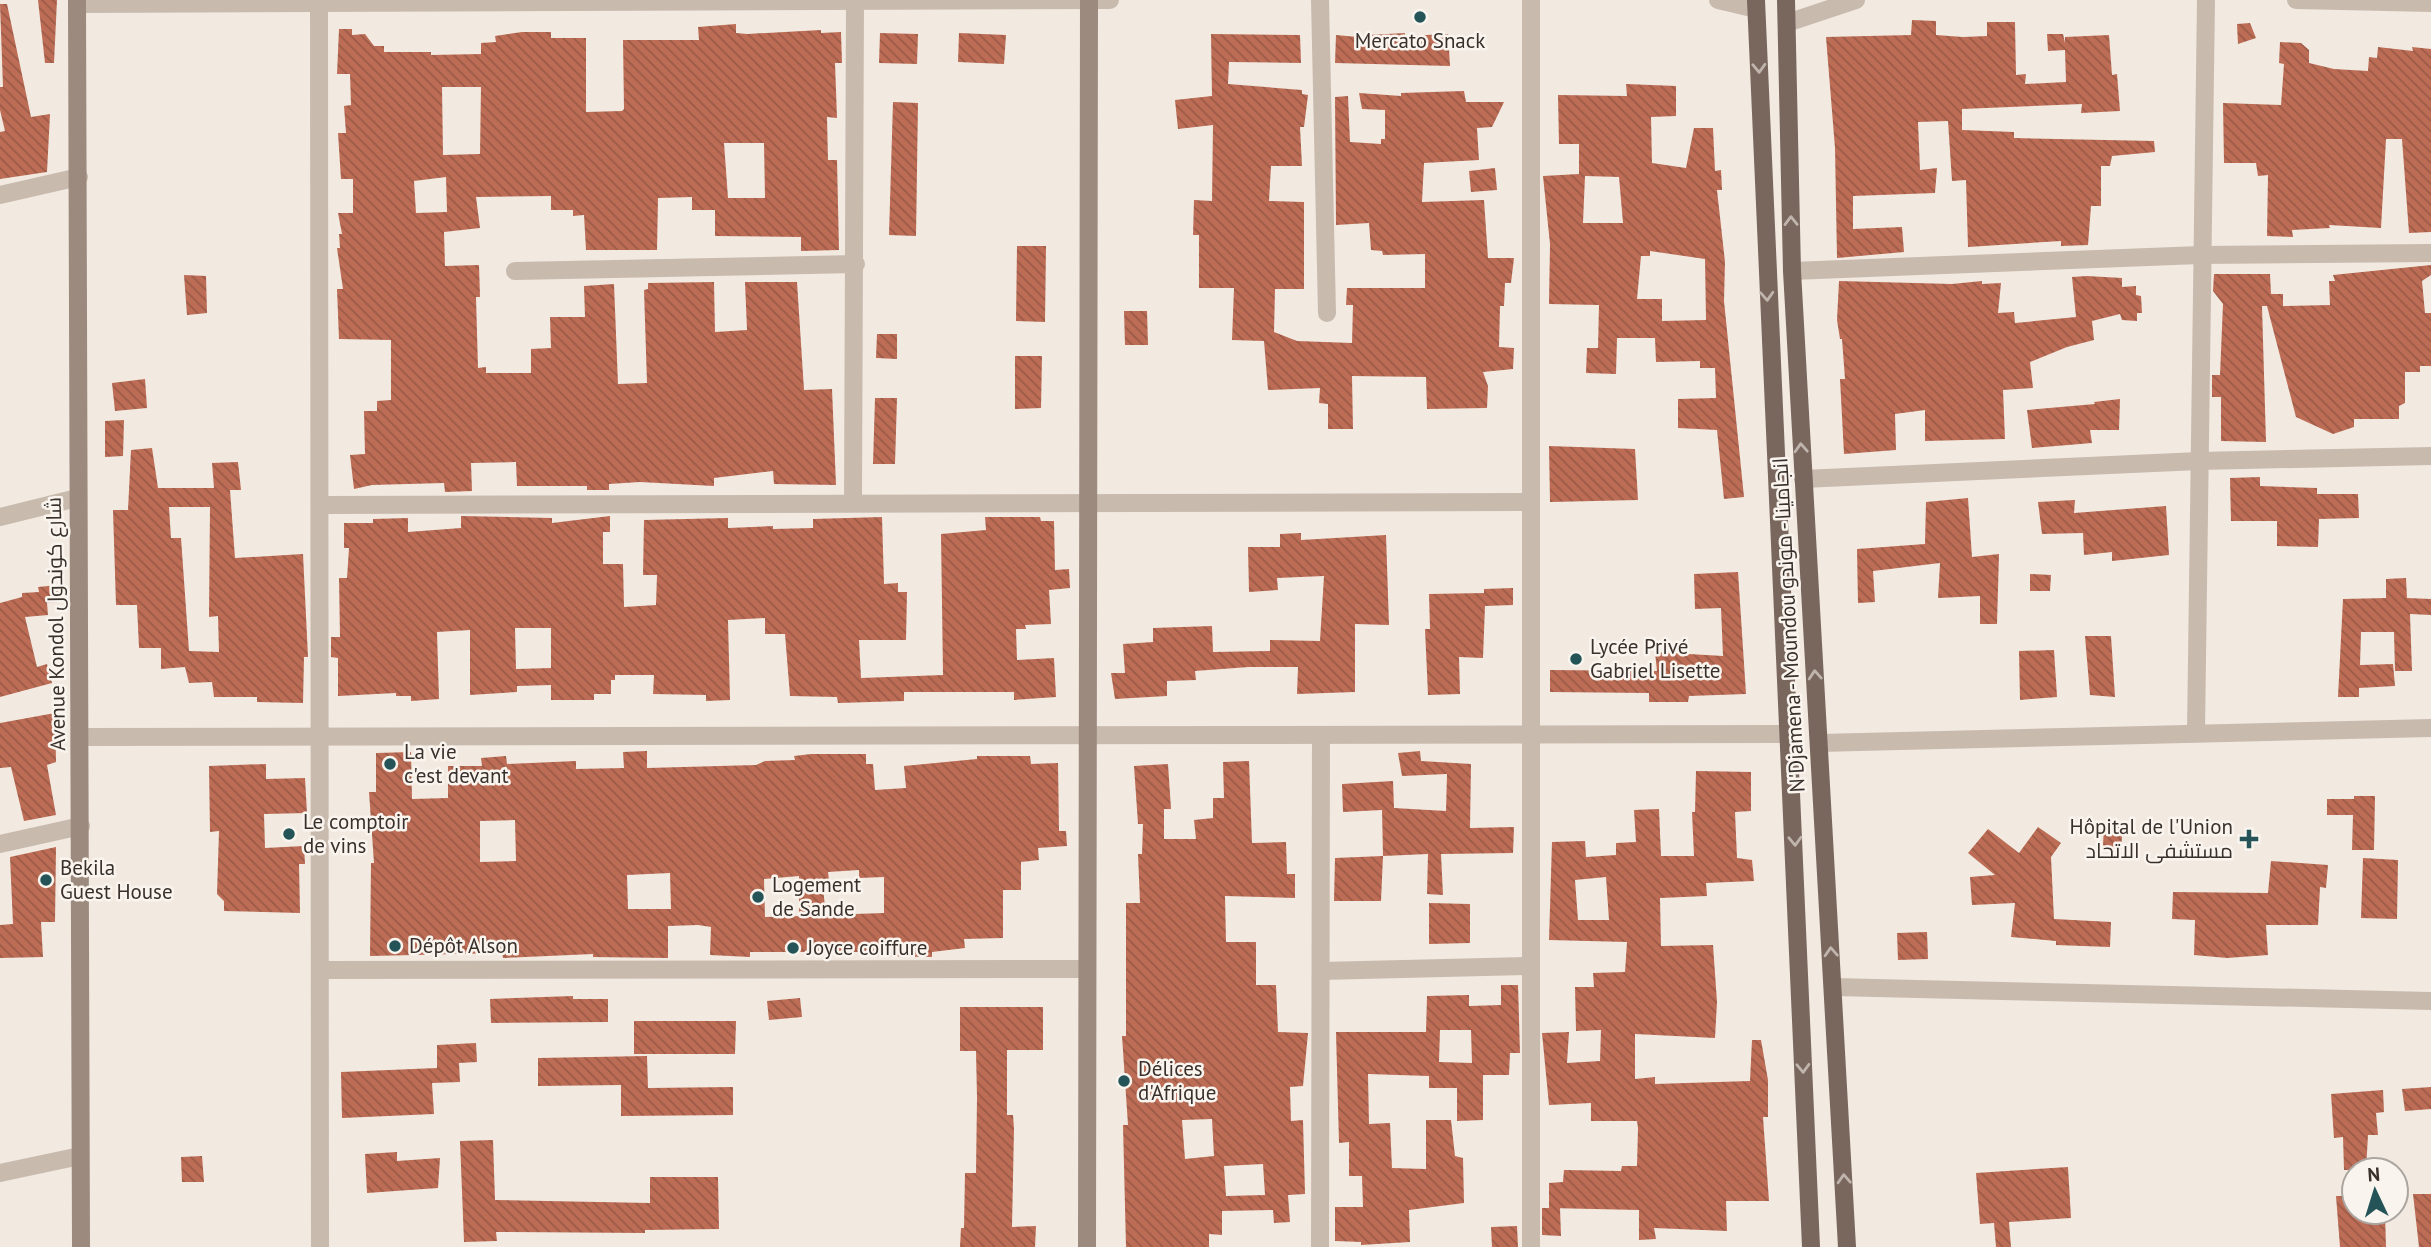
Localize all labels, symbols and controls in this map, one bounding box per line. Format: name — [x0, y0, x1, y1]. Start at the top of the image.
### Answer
marker: Mercato Snack — [1412, 9, 1428, 25]
place label: Mercato Snack — [1355, 27, 1485, 54]
one-way arrow — [1751, 63, 1766, 74]
one-way arrow — [1783, 215, 1798, 226]
one-way arrow — [1760, 290, 1775, 301]
one-way arrow — [1794, 442, 1809, 453]
street label: N'Djamena - Moundou انجامينا - موندو — [1766, 457, 1811, 793]
street label: Avenue Kondol شارع كوندول — [40, 497, 72, 751]
place label: Lycée Privé Gabriel Lisette — [1590, 633, 1720, 684]
marker: Lycée Privé Gabriel Lisette — [1568, 651, 1584, 667]
one-way arrow — [1808, 669, 1823, 680]
place label: La vie c'est devant — [404, 738, 509, 789]
marker: La vie c'est devant — [382, 756, 398, 772]
place label: Le comptoir de vins — [303, 808, 408, 859]
place label: Hôpital de l'Union مستشفى الاتحاد — [2070, 813, 2233, 864]
marker: Le comptoir de vins — [281, 826, 297, 842]
marker: Hôpital de l'Union مستشفى الاتحاد — [2239, 829, 2259, 849]
one-way arrow — [1787, 836, 1802, 847]
place label: Bekila Guest House — [60, 854, 173, 905]
place label: Logement de Sande — [772, 871, 861, 922]
marker: Bekila Guest House — [38, 872, 54, 888]
marker: Logement de Sande — [750, 889, 766, 905]
place label: Dépôt Alson — [409, 932, 518, 959]
place label: Joyce coiffure — [806, 934, 927, 961]
marker: Dépôt Alson — [387, 938, 403, 954]
marker: Joyce coiffure — [785, 940, 801, 956]
one-way arrow — [1824, 946, 1839, 957]
place label: Délices d'Afrique — [1138, 1055, 1216, 1106]
one-way arrow — [1796, 1063, 1811, 1074]
marker: Délices d'Afrique — [1116, 1073, 1132, 1089]
north arrow — [2340, 1156, 2410, 1226]
text: N — [2367, 1162, 2381, 1186]
one-way arrow — [1836, 1173, 1851, 1184]

